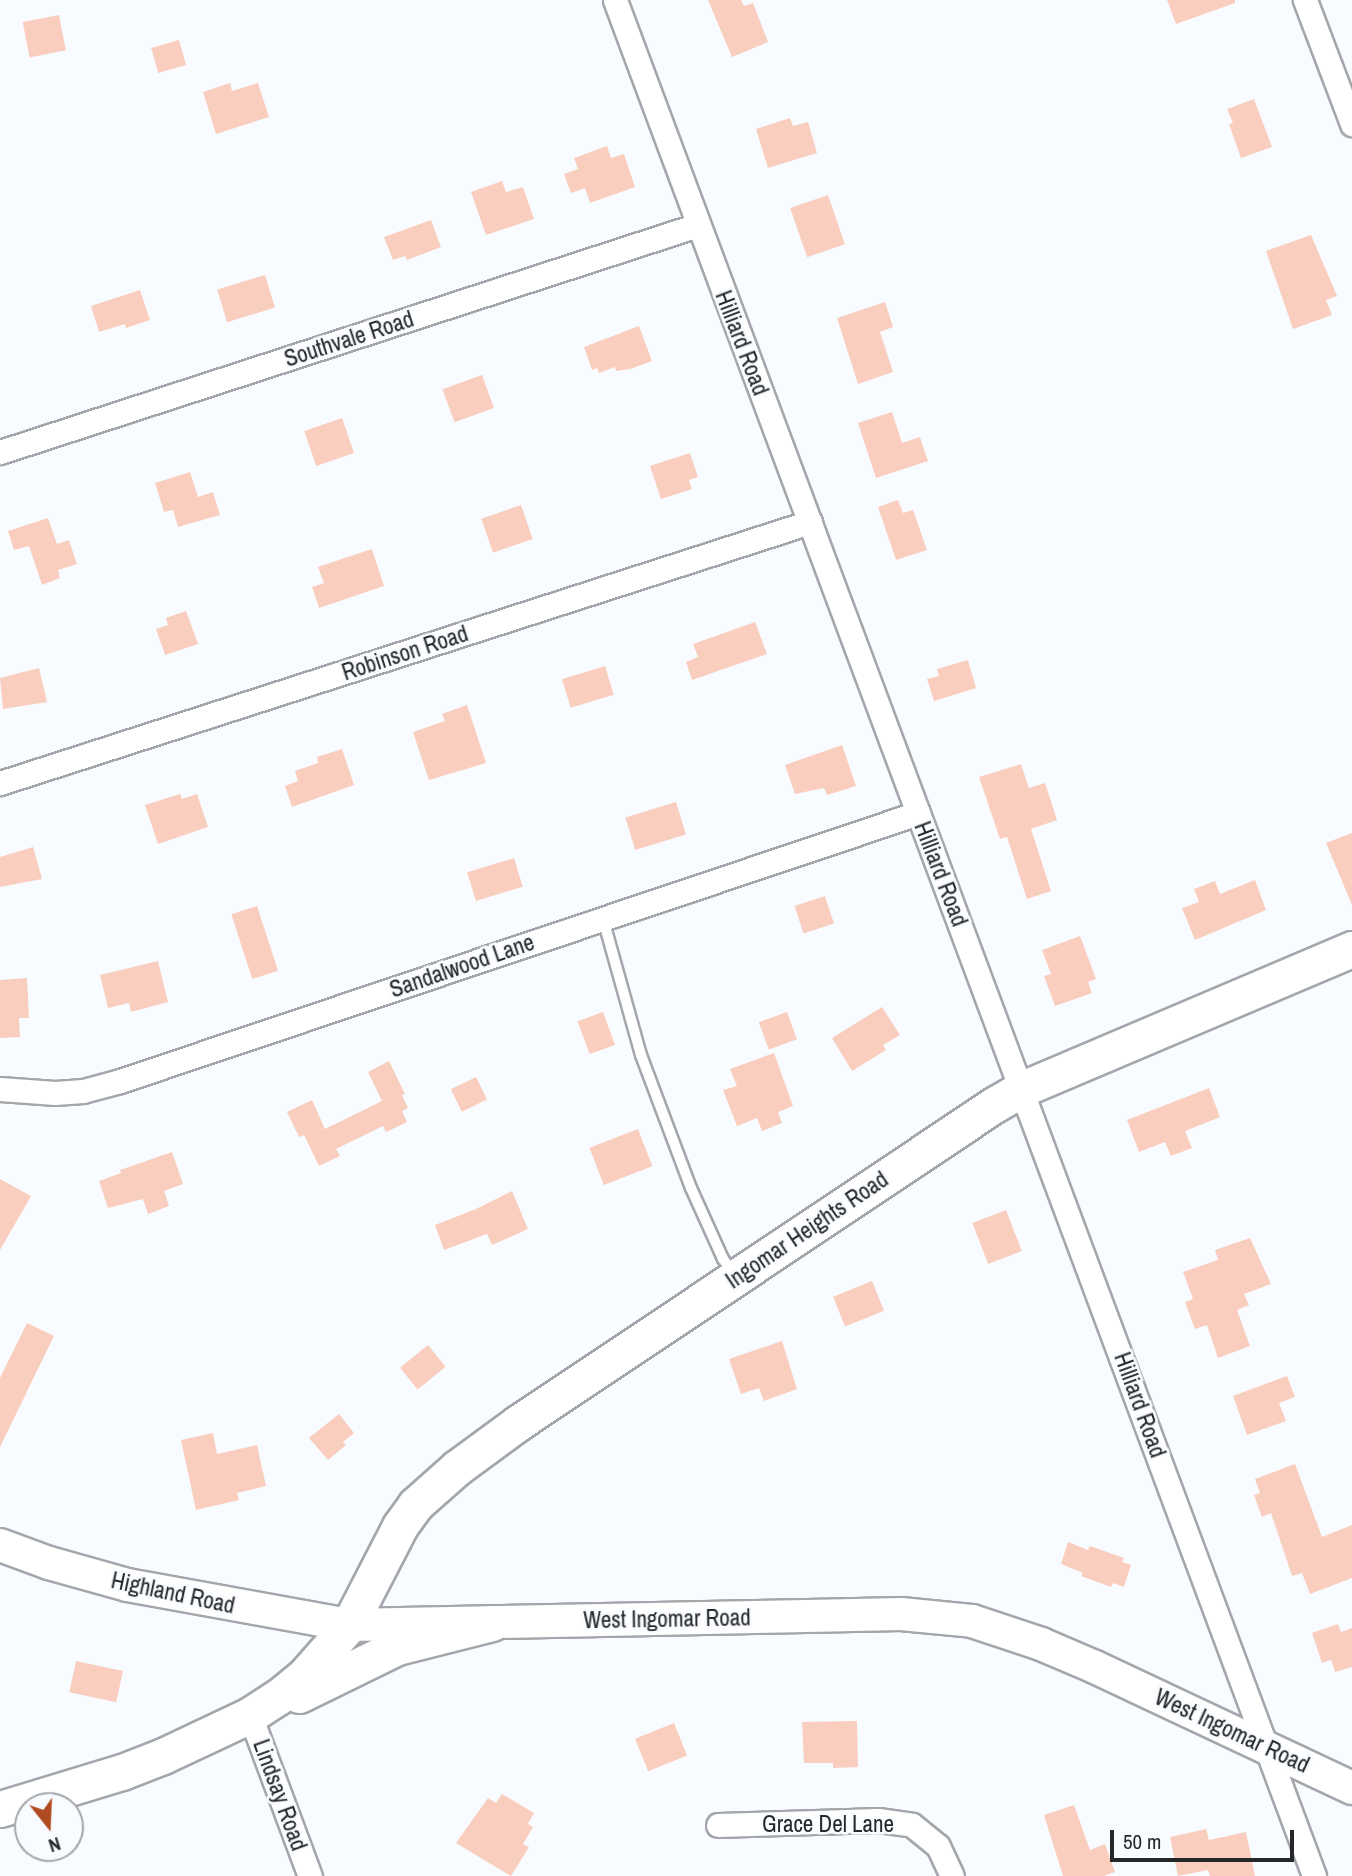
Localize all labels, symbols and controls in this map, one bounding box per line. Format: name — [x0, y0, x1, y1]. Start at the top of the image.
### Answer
street label: Hilliard Road — [709, 287, 775, 399]
street label: Southvale Road — [281, 305, 417, 373]
street label: Robinson Road — [338, 620, 472, 686]
street label: Hilliard Road — [908, 818, 974, 930]
street label: Sandalwood Lane — [386, 928, 538, 1004]
street label: Ingomar Heights Road — [721, 1166, 893, 1294]
street label: Hilliard Road — [1108, 1349, 1172, 1461]
street label: Highland Road — [109, 1566, 237, 1620]
street label: West Ingomar Road — [583, 1604, 751, 1634]
street label: West Ingomar Road — [1150, 1683, 1314, 1779]
street label: Lindsay Road — [247, 1736, 313, 1854]
north arrow — [14, 1792, 84, 1862]
street label: Grace Del Lane — [762, 1810, 894, 1838]
scale bar — [1114, 1816, 1298, 1860]
text: 50 m — [1123, 1827, 1161, 1856]
text: N — [46, 1831, 64, 1859]

